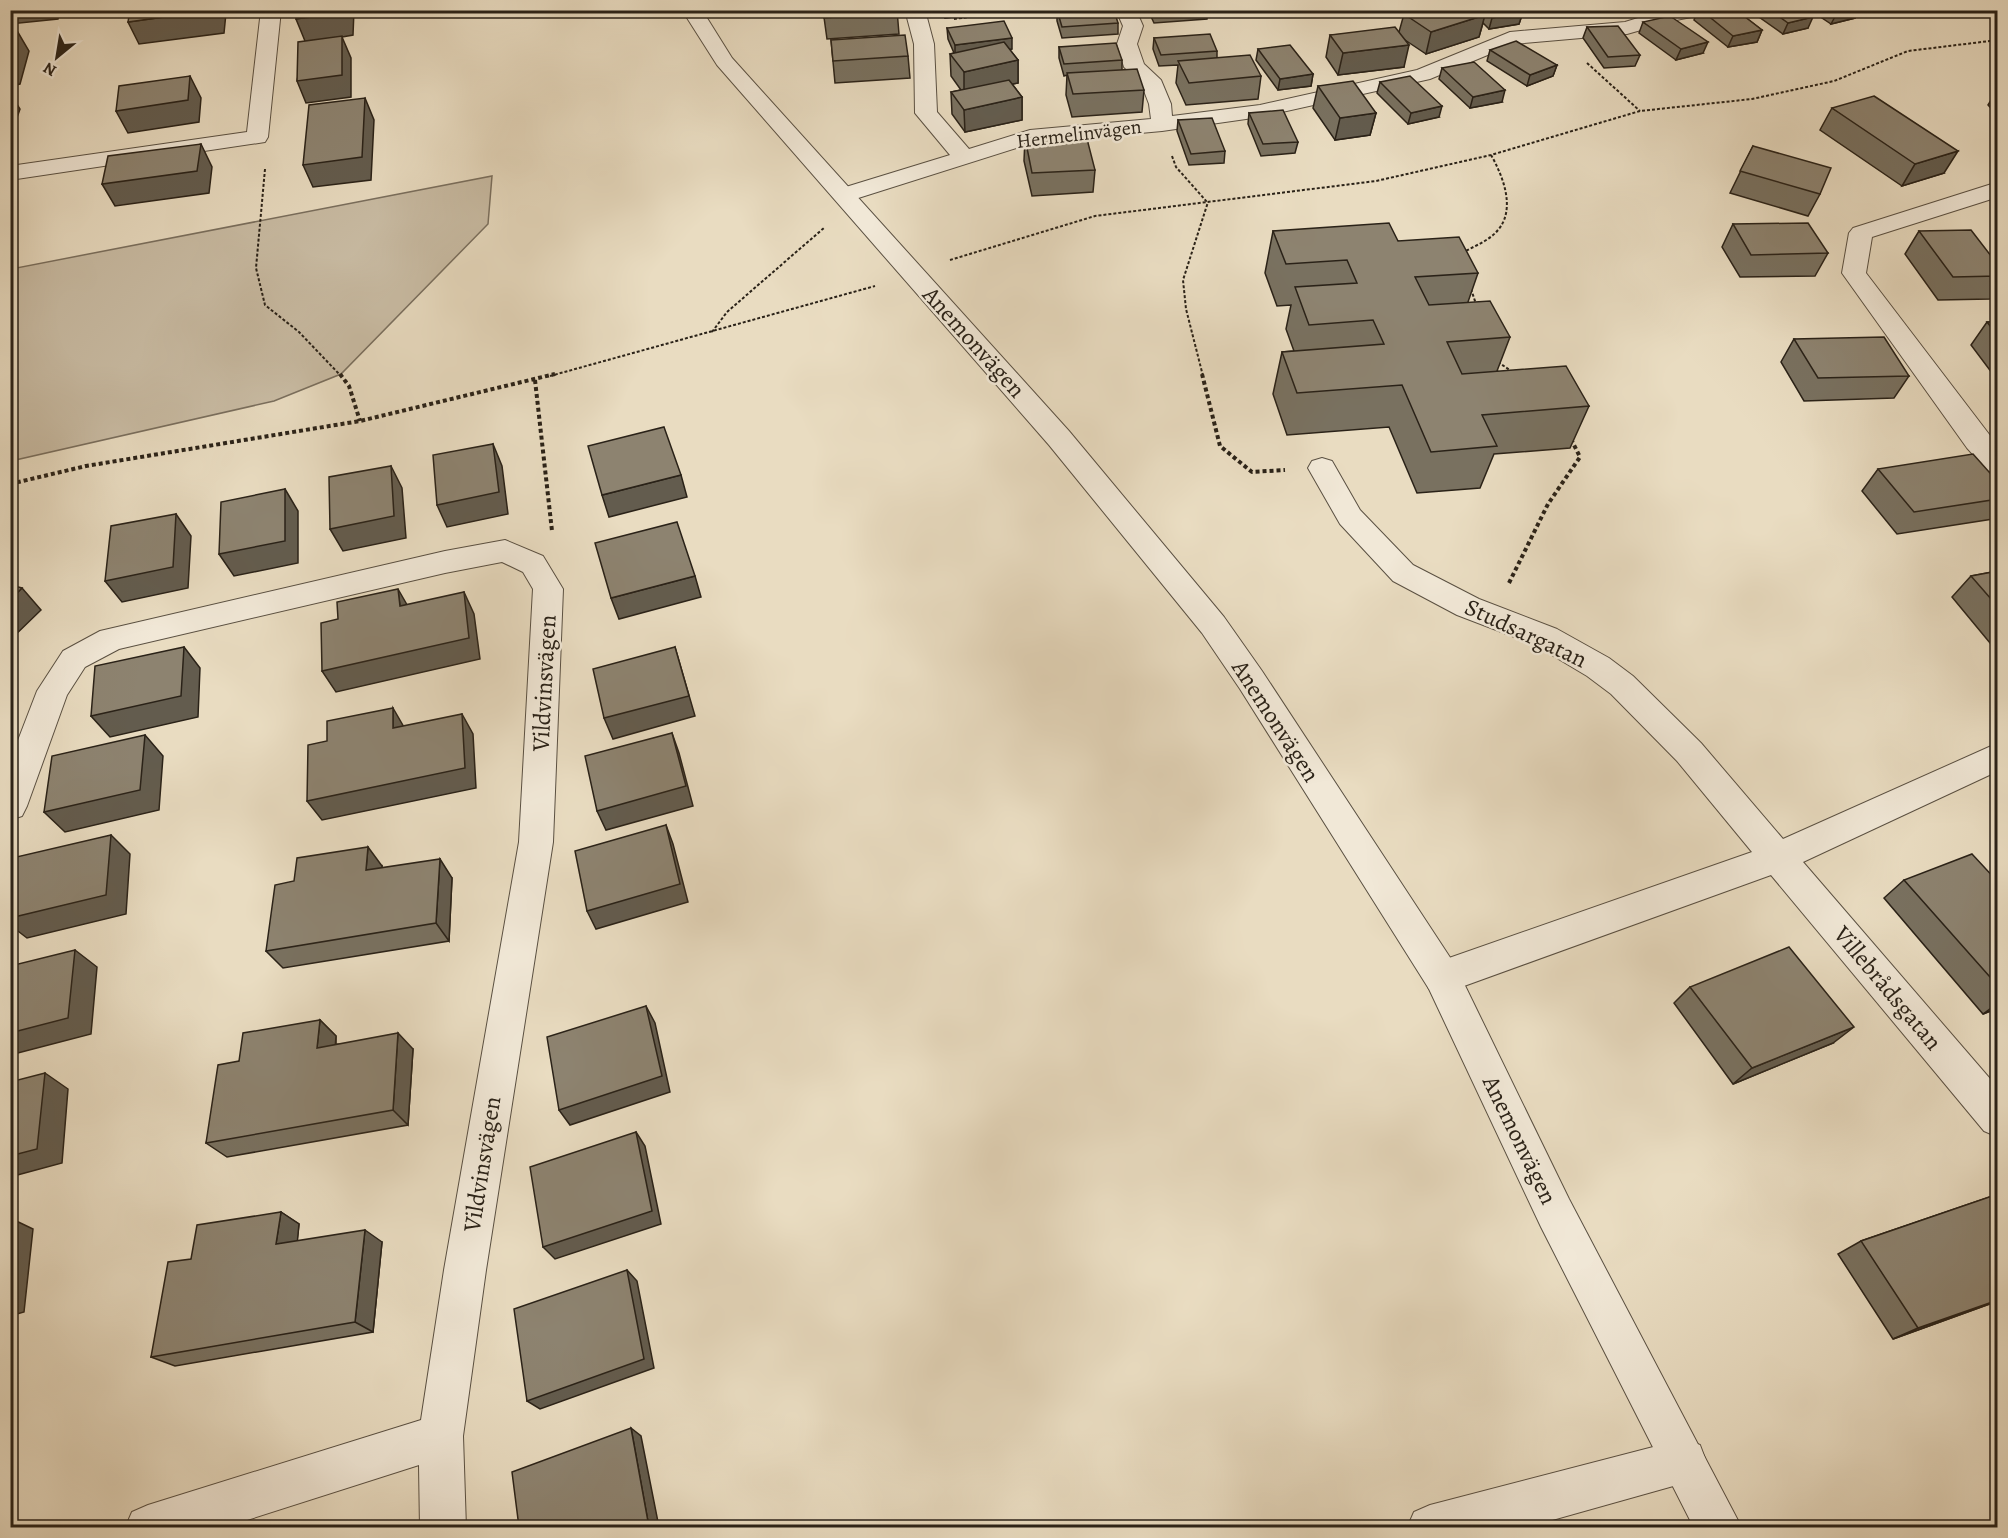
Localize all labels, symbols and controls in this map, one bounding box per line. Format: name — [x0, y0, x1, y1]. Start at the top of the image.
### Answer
north arrow — [27, 27, 87, 87]
text: N — [39, 57, 61, 82]
street label: Hermelinvägen — [1015, 113, 1143, 155]
street label: Anemonvägen — [915, 279, 1033, 405]
street label: Studsargatan — [1460, 591, 1592, 675]
street label: Vildvinsvägen — [524, 614, 564, 753]
street label: Anemonvägen — [1224, 653, 1327, 788]
street label: Villebrådsgatan — [1826, 918, 1949, 1057]
street label: Anemonvägen — [1475, 1069, 1565, 1210]
street label: Vildvinsvägen — [455, 1094, 509, 1235]

